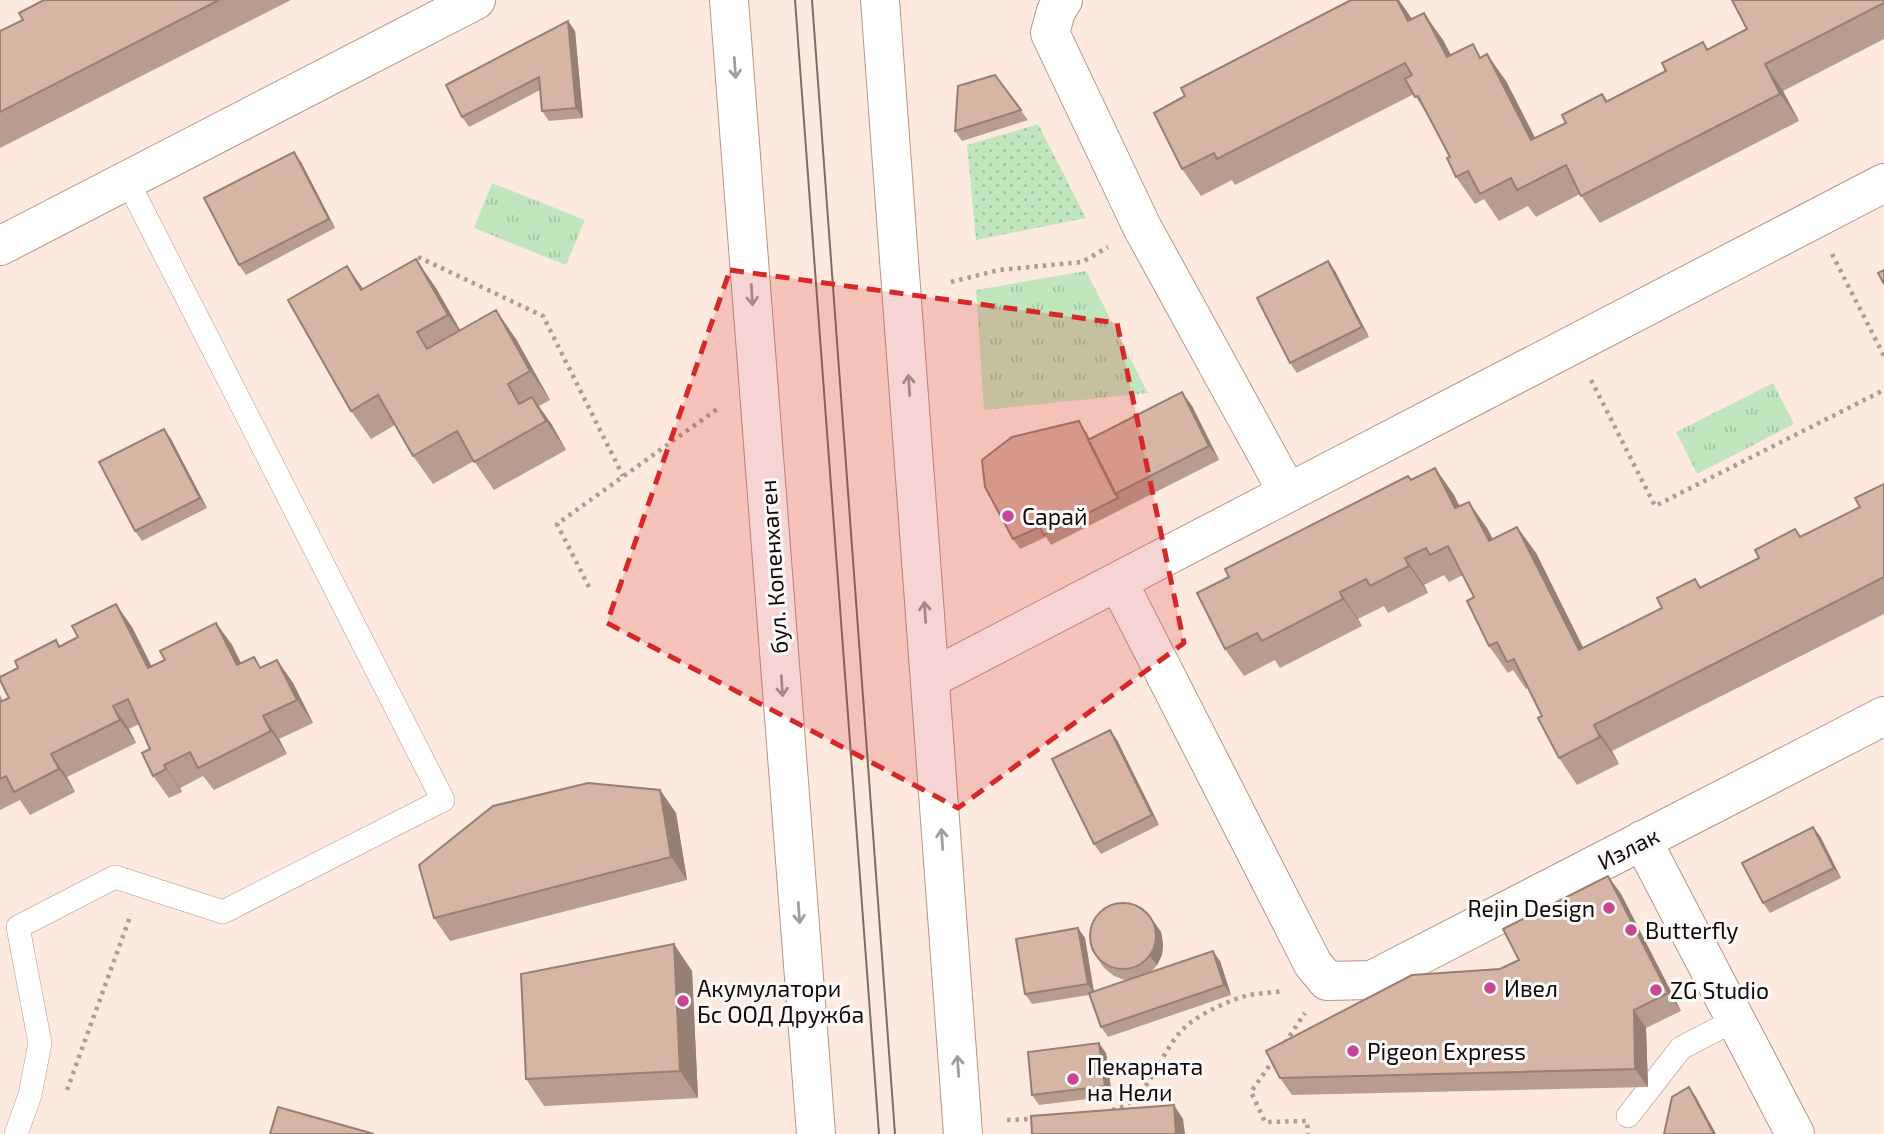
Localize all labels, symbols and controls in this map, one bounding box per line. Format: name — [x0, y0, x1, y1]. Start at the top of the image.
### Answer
one-way arrow — [728, 56, 741, 79]
one-way arrow — [746, 283, 759, 306]
one-way arrow — [902, 374, 915, 397]
street label: бул. Копенхаген — [753, 479, 794, 655]
place label: Сарай — [1022, 502, 1087, 530]
marker: Сарай — [1000, 508, 1016, 524]
one-way arrow — [918, 601, 931, 624]
one-way arrow — [776, 674, 789, 697]
street label: Излак — [1593, 821, 1663, 875]
one-way arrow — [935, 828, 948, 851]
place label: Rejin Design — [1467, 894, 1595, 922]
marker: Rejin Design — [1601, 900, 1617, 916]
one-way arrow — [793, 901, 806, 924]
place label: Butterfly — [1645, 916, 1739, 944]
marker: Butterfly — [1623, 922, 1639, 938]
place label: Акумулатори Бс ООД Дружба — [697, 974, 864, 1029]
place label: Ивел — [1504, 974, 1558, 1002]
place label: ZG Studio — [1670, 976, 1769, 1004]
marker: Ивел — [1482, 980, 1498, 996]
marker: ZG Studio — [1648, 982, 1664, 998]
marker: Акумулатори Бс ООД Дружба — [675, 993, 691, 1009]
place label: Pigeon Express — [1367, 1037, 1526, 1065]
marker: Pigeon Express — [1345, 1043, 1361, 1059]
place label: Пекарната на Нели — [1087, 1052, 1203, 1106]
one-way arrow — [952, 1055, 965, 1078]
marker: Пекарната на Нели — [1065, 1071, 1081, 1087]

